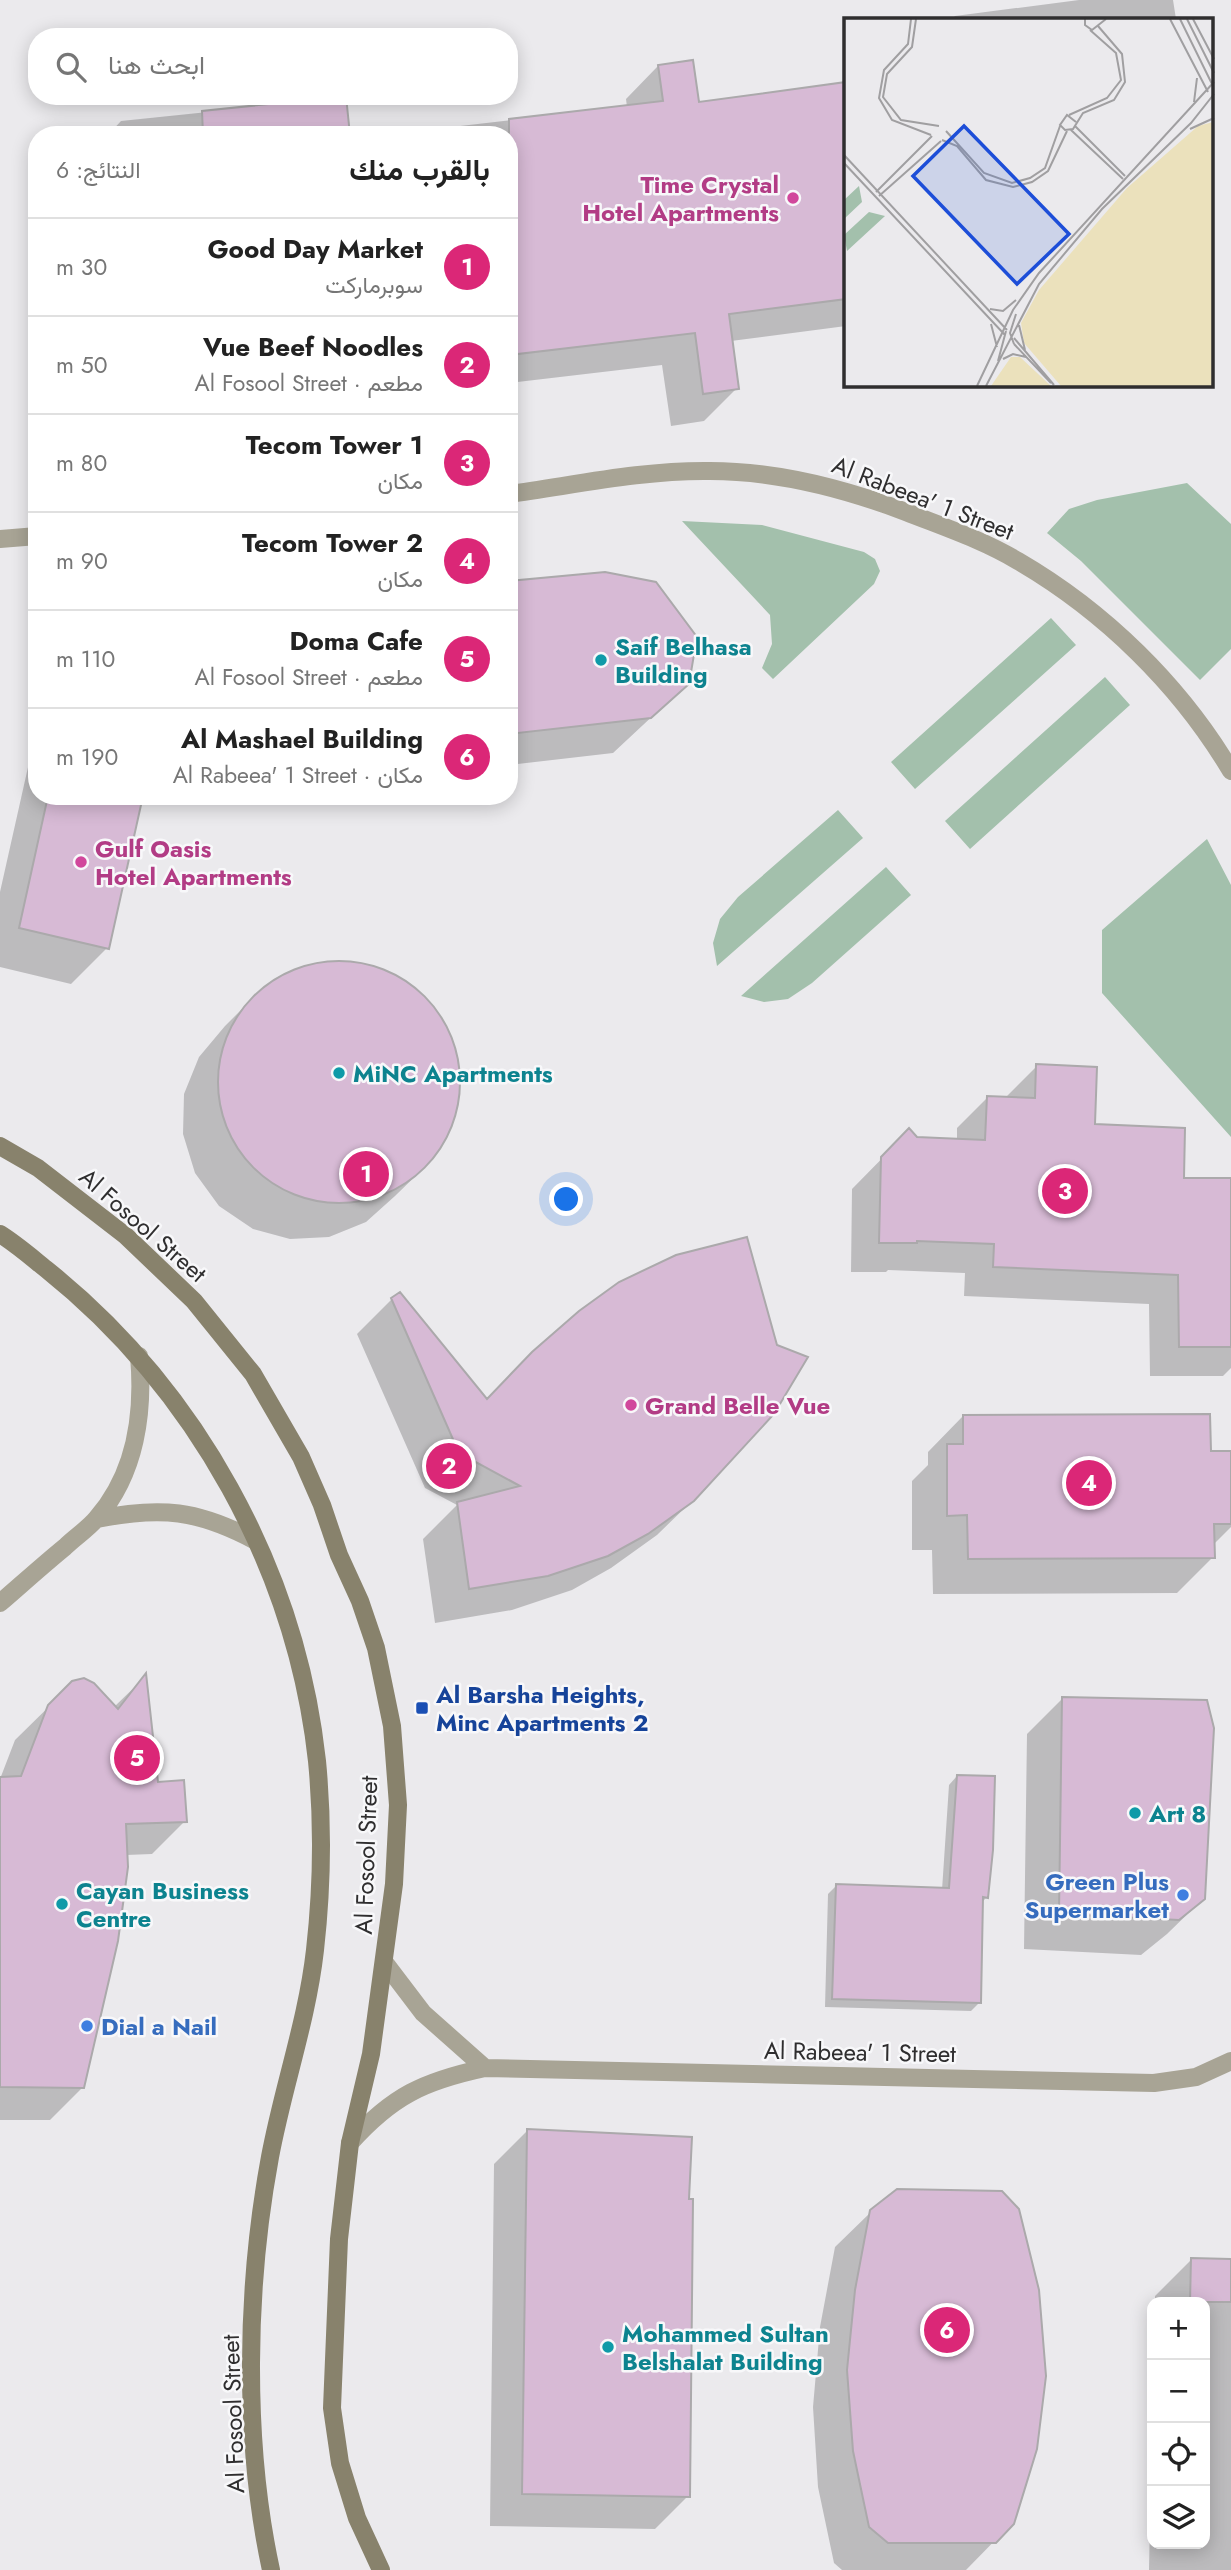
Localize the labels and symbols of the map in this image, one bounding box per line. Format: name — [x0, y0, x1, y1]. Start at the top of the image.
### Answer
inset map — [844, 18, 1214, 387]
place label: Time Crystal Hotel Apartments — [582, 167, 779, 230]
marker: Time Crystal Hotel Apartments — [785, 190, 801, 206]
street label: Al Rabeea' 1 Street — [827, 447, 1019, 549]
place label: Saif Belhasa Building — [615, 629, 752, 692]
marker: Saif Belhasa Building — [593, 652, 609, 668]
place label: Gulf Oasis Hotel Apartments — [95, 831, 292, 894]
marker: Gulf Oasis Hotel Apartments — [73, 854, 89, 870]
place label: MiNC Apartments — [353, 1056, 553, 1091]
marker: MiNC Apartments — [331, 1065, 347, 1081]
pin: 1 — [343, 1148, 389, 1200]
street label: Al Fosool Street — [72, 1160, 215, 1290]
pin: 3 — [1042, 1165, 1088, 1217]
your location — [549, 1182, 583, 1216]
place label: Grand Belle Vue — [645, 1388, 830, 1423]
marker: Grand Belle Vue — [623, 1397, 639, 1413]
pin: 2 — [426, 1440, 472, 1492]
pin: 4 — [1066, 1457, 1112, 1509]
place label: Al Barsha Heights, Minc Apartments 2 — [435, 1677, 649, 1740]
marker: Al Barsha Heights, Minc Apartments 2 — [414, 1700, 430, 1716]
pin: 5 — [114, 1732, 160, 1784]
street label: Al Fosool Street — [346, 1775, 386, 1935]
place label: Art 8 — [1148, 1796, 1206, 1831]
marker: Art 8 — [1127, 1805, 1143, 1821]
place label: Green Plus Supermarket — [1024, 1864, 1169, 1927]
place label: Cayan Business Centre — [76, 1873, 249, 1936]
marker: Green Plus Supermarket — [1175, 1887, 1191, 1903]
marker: Cayan Business Centre — [54, 1896, 70, 1912]
place label: Dial a Nail — [101, 2009, 217, 2044]
marker: Dial a Nail — [79, 2018, 95, 2034]
street label: Al Rabeea' 1 Street — [764, 2033, 957, 2071]
pin: 6 — [924, 2304, 970, 2356]
place label: Mohammed Sultan Belshalat Building — [622, 2316, 829, 2379]
street label: Al Fosool Street — [213, 2334, 253, 2494]
marker: Mohammed Sultan Belshalat Building — [600, 2339, 616, 2355]

